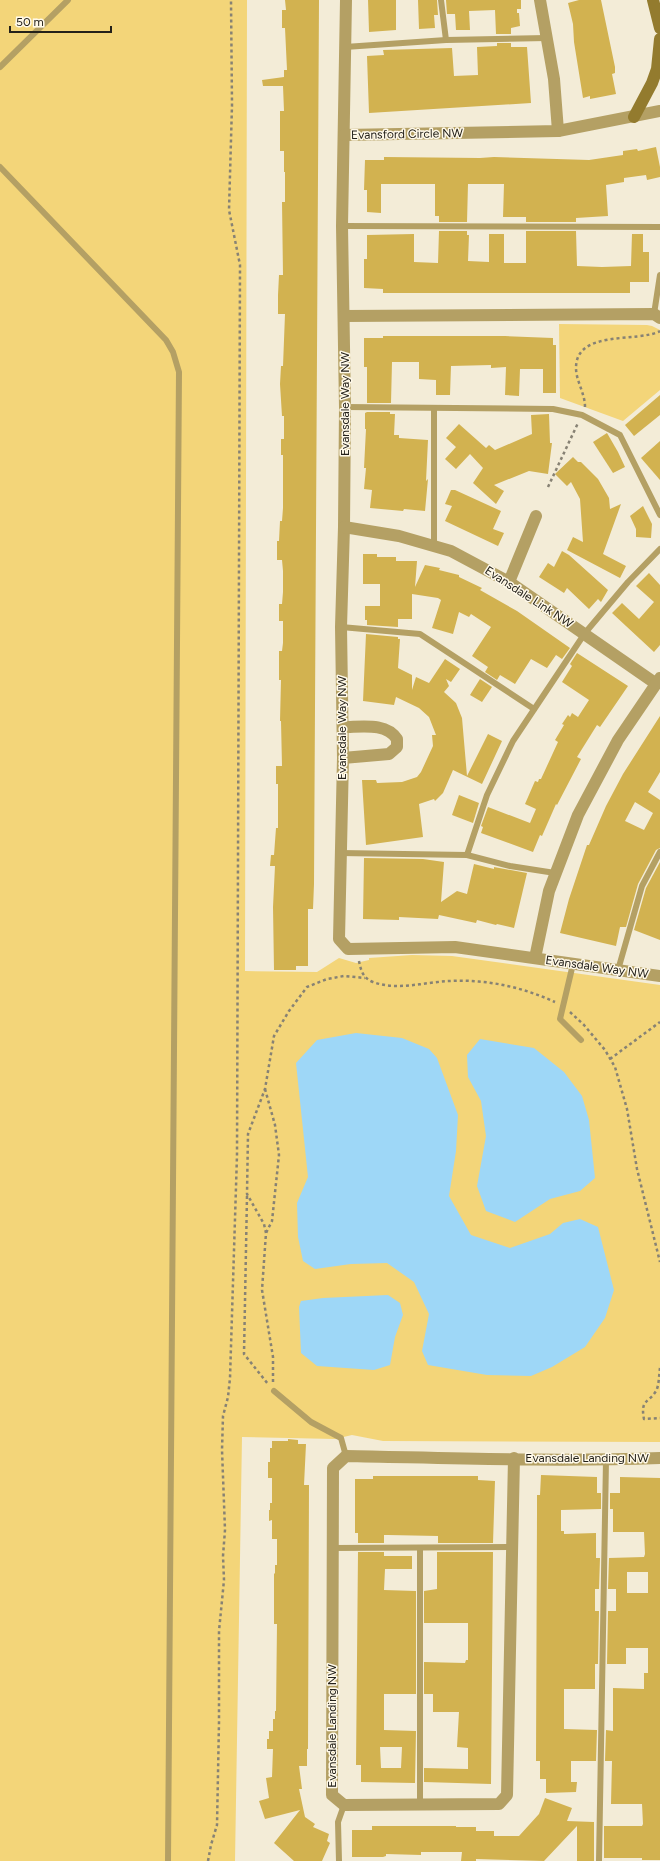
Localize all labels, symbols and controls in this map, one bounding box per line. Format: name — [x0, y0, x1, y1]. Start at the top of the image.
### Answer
scale bar — [10, 8, 111, 34]
text: 50 m — [16, 15, 44, 29]
street label: Evansford Circle NW — [351, 126, 464, 142]
street label: Evansdale Way NW — [338, 351, 352, 456]
street label: Evansdale Link NW — [482, 563, 576, 631]
street label: Evansdale Way NW — [335, 675, 349, 780]
street label: Evansdale Way NW — [544, 953, 650, 981]
street label: Evansdale Landing NW — [525, 1451, 649, 1465]
street label: Evansdale Landing NW — [325, 1664, 339, 1788]

